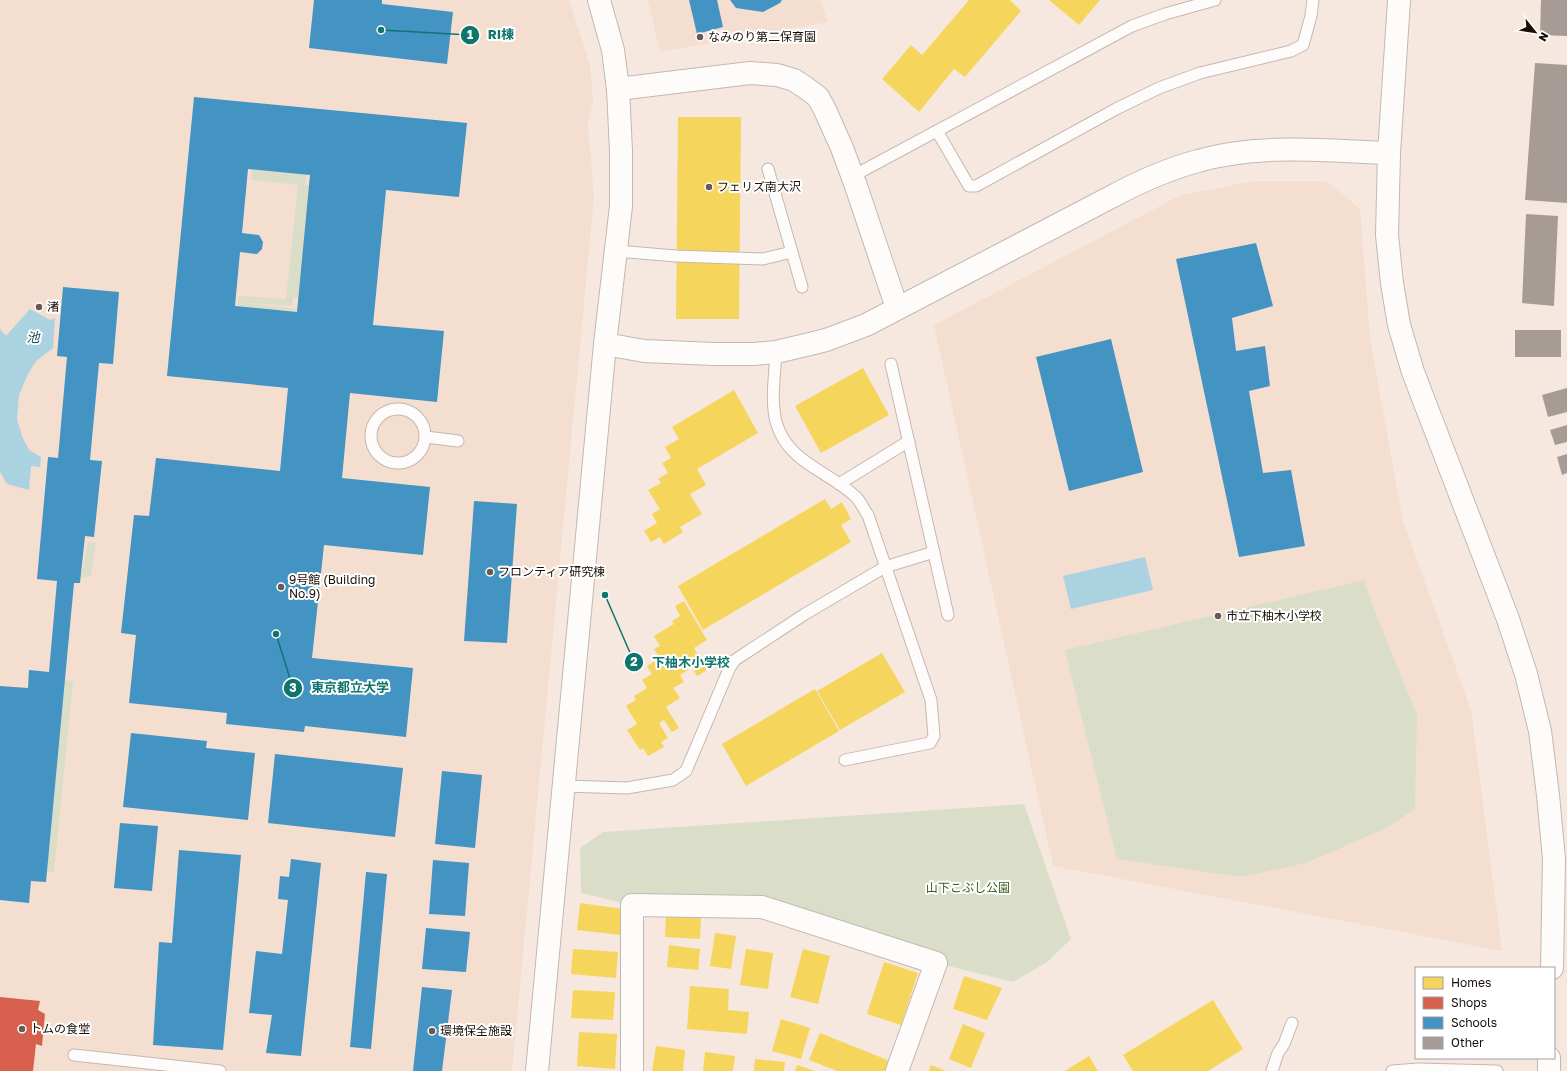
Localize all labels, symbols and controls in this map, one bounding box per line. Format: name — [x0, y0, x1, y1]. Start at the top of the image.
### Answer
north arrow — [1515, 12, 1555, 52]
callout: RI棟 — [460, 22, 523, 47]
text: RI棟 — [488, 26, 514, 42]
text: 1 — [467, 27, 473, 42]
place label: なみのり第二保育園 — [708, 29, 816, 44]
text: N — [1536, 30, 1552, 44]
marker: なみのり第二保育園 — [695, 32, 705, 42]
place label: フェリズ南大沢 — [717, 179, 801, 194]
marker: フェリズ南大沢 — [704, 182, 714, 192]
place label: 渚 — [47, 299, 59, 314]
marker: 渚 — [34, 302, 44, 312]
water label: 池 — [26, 329, 41, 345]
place label: フロンティア研究棟 — [498, 564, 605, 579]
marker: フロンティア研究棟 — [485, 567, 495, 577]
place label: 9号館 (Building No.9) — [289, 572, 375, 601]
marker: 9号館 (Building No.9) — [276, 582, 286, 592]
place label: 市立下柚木小学校 — [1226, 608, 1322, 623]
marker: 市立下柚木小学校 — [1213, 611, 1223, 621]
callout: 下柚木小学校 — [624, 650, 738, 675]
text: 2 — [630, 654, 638, 669]
text: 下柚木小学校 — [652, 654, 730, 670]
callout: 東京都立大学 — [283, 675, 397, 700]
text: 東京都立大学 — [311, 679, 389, 695]
text: 3 — [289, 680, 297, 695]
park label: 山下こぶし公園 — [926, 880, 1010, 895]
legend — [1415, 967, 1555, 1059]
text: Homes — [1451, 975, 1491, 990]
text: Shops — [1451, 995, 1487, 1010]
text: Schools — [1451, 1015, 1497, 1030]
place label: トムの食堂 — [30, 1021, 90, 1036]
place label: 環境保全施設 — [440, 1023, 512, 1038]
marker: トムの食堂 — [17, 1024, 27, 1034]
marker: 環境保全施設 — [427, 1026, 437, 1036]
text: Other — [1451, 1035, 1484, 1050]

